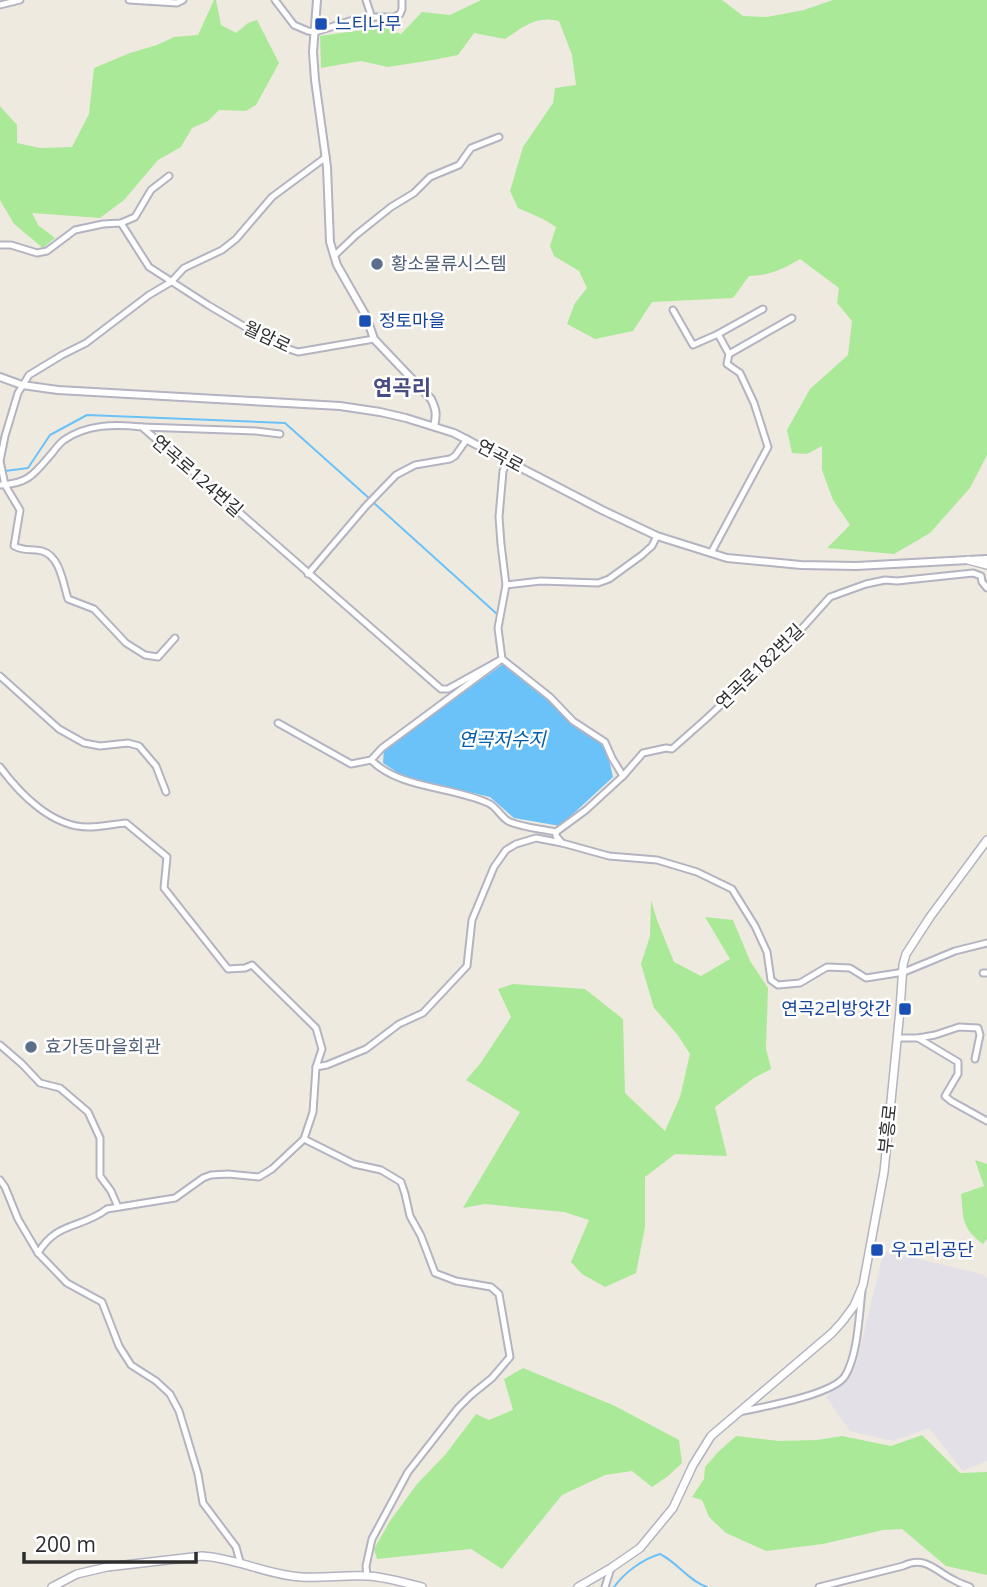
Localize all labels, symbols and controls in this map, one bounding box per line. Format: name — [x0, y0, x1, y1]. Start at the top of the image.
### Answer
place label: 느티나무 — [335, 11, 401, 35]
marker: 느티나무 — [313, 16, 329, 32]
place label: 황소물류시스템 — [391, 251, 507, 275]
marker: 황소물류시스템 — [369, 256, 385, 272]
place label: 정토마을 — [379, 308, 445, 332]
marker: 정토마을 — [357, 313, 373, 329]
street label: 월암로 — [240, 315, 295, 357]
district label: 연곡리 — [373, 373, 431, 401]
street label: 연곡로124번길 — [147, 429, 248, 522]
street label: 연곡로 — [473, 433, 528, 477]
street label: 연곡로182번길 — [710, 618, 809, 714]
water label: 연곡저수지 — [458, 726, 547, 752]
place label: 연곡2리방앗간 — [781, 996, 891, 1020]
marker: 연곡2리방앗간 — [897, 1001, 913, 1017]
place label: 효가동마을회관 — [45, 1034, 161, 1058]
marker: 효가동마을회관 — [23, 1039, 39, 1055]
street label: 부흥로 — [872, 1103, 902, 1155]
place label: 우고리공단 — [891, 1237, 974, 1261]
marker: 우고리공단 — [869, 1242, 885, 1258]
scale bar — [24, 1520, 196, 1564]
text: 200 m — [35, 1530, 96, 1558]

